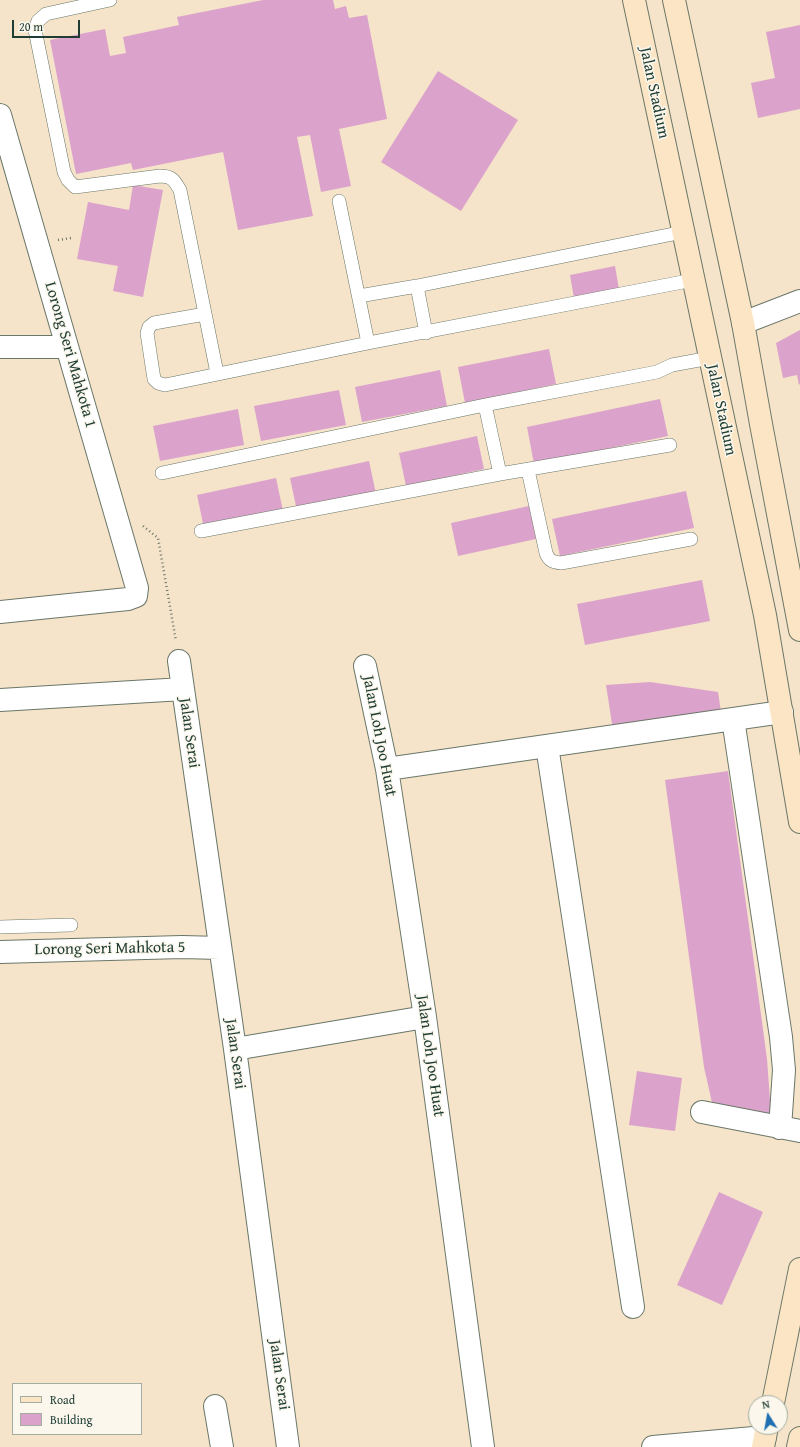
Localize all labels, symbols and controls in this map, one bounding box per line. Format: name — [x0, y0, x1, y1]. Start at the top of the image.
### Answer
scale bar — [14, 12, 82, 38]
text: 20 m — [19, 18, 43, 35]
street label: Jalan Stadium — [635, 46, 673, 140]
street label: Lorong Seri Mahkota 1 — [40, 280, 100, 430]
street label: Jalan Stadium — [702, 363, 740, 457]
street label: Jalan Loh Joo Huat — [358, 674, 400, 798]
street label: Jalan Serai — [175, 697, 203, 769]
street label: Lorong Seri Mahkota 5 — [34, 938, 186, 960]
street label: Jalan Loh Joo Huat — [412, 994, 448, 1118]
street label: Jalan Serai — [221, 1018, 249, 1090]
street label: Jalan Serai — [265, 1339, 293, 1411]
legend — [12, 1383, 142, 1435]
text: Road — [50, 1391, 75, 1408]
north arrow — [748, 1395, 788, 1435]
text: N — [761, 1396, 771, 1413]
text: Building — [50, 1411, 93, 1428]

